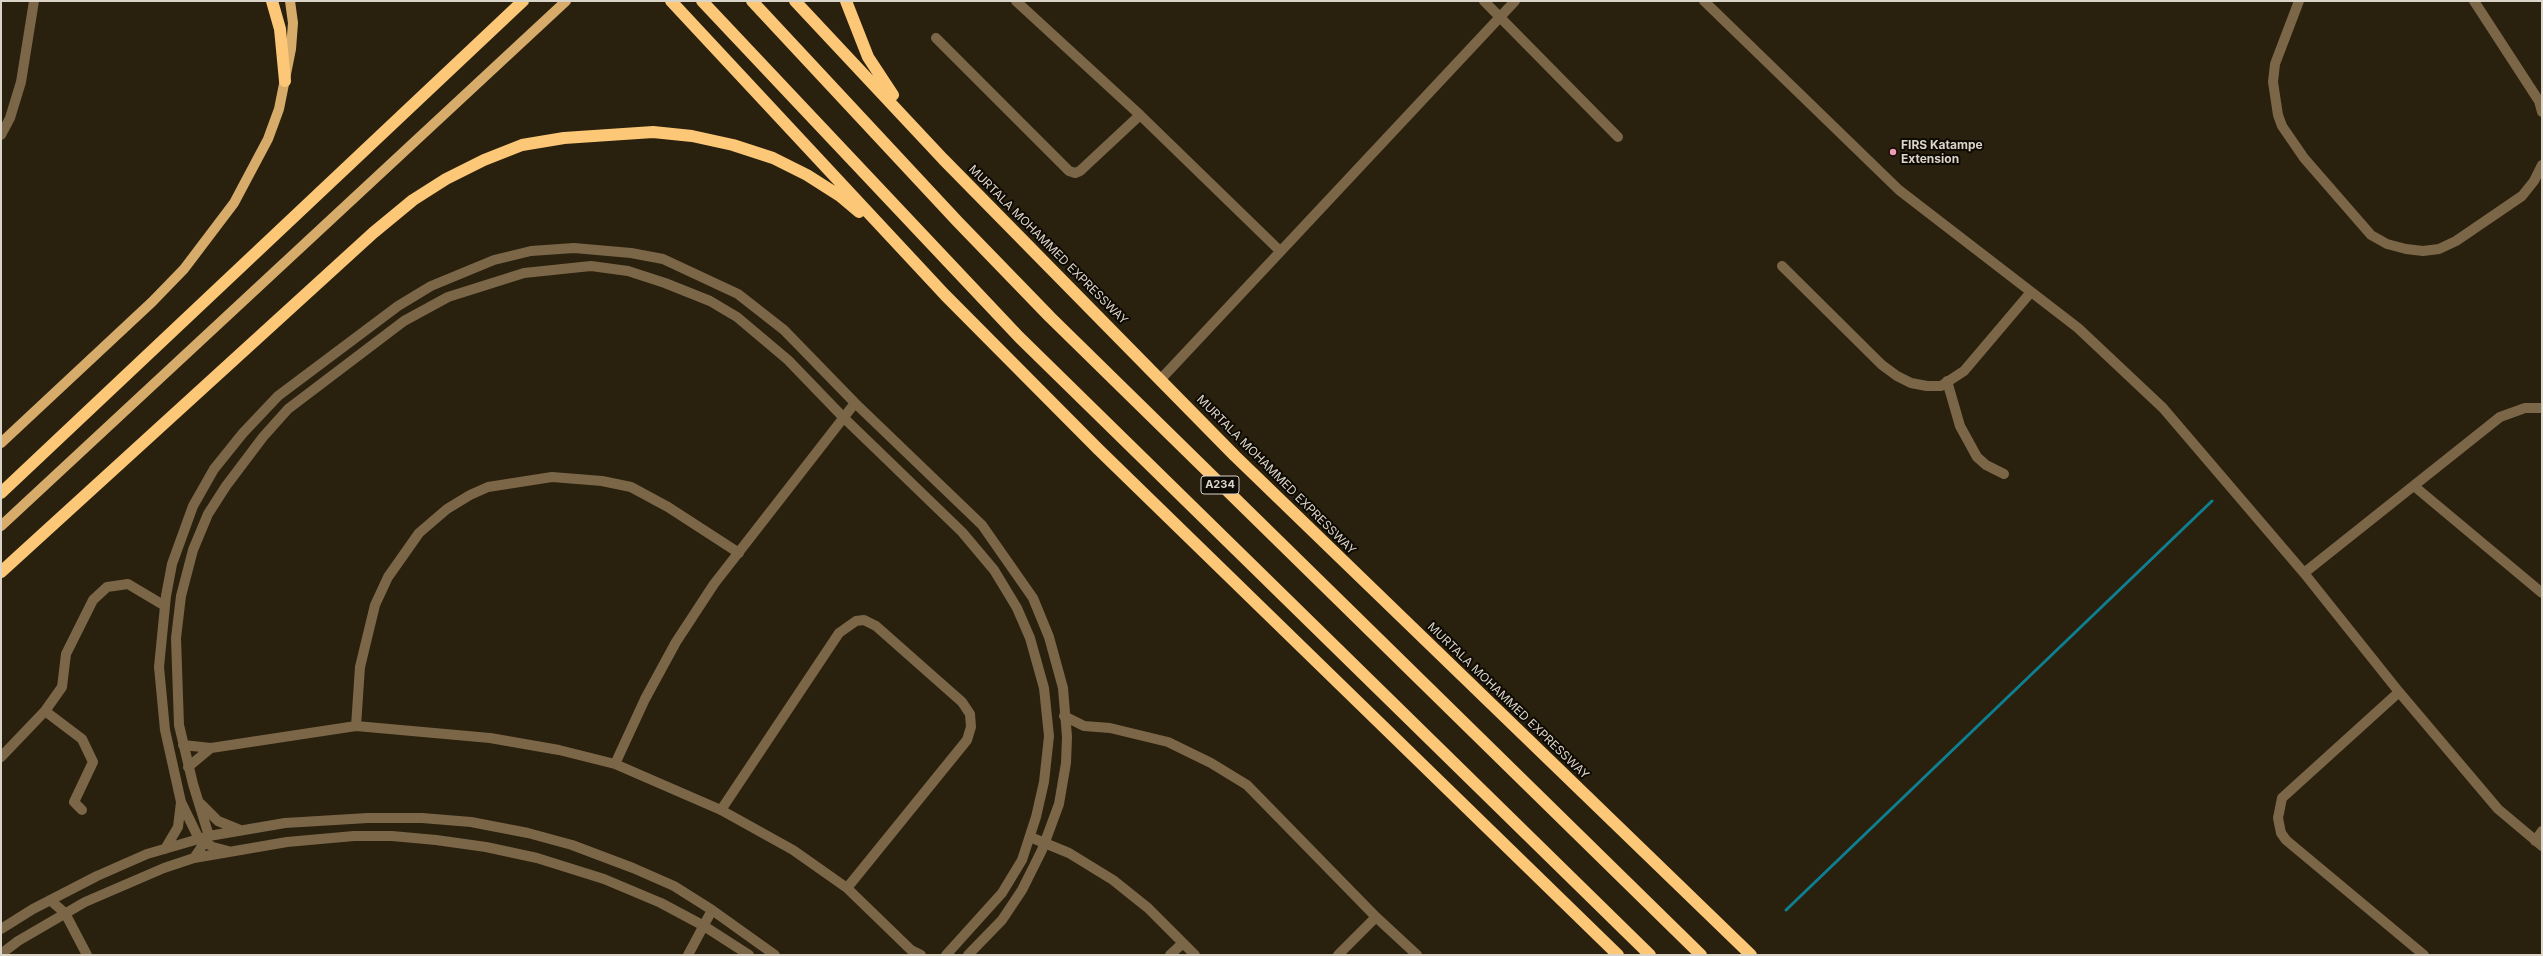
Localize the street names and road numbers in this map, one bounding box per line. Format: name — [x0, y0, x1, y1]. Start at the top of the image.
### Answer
street label: MURTALA MOHAMMED EXPRESSWAY — [965, 162, 1131, 328]
street label: MURTALA MOHAMMED EXPRESSWAY — [1193, 392, 1359, 558]
road number: A234 — [1201, 476, 1239, 494]
street label: MURTALA MOHAMMED EXPRESSWAY — [1424, 620, 1592, 782]

